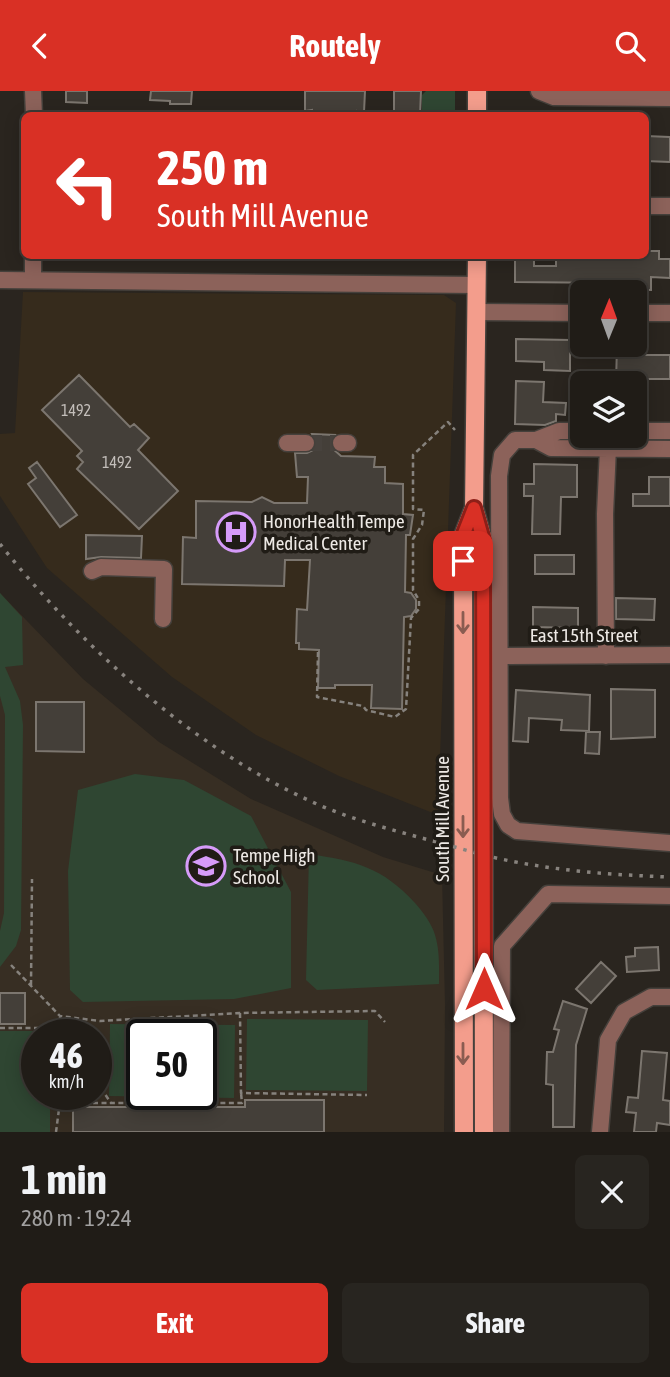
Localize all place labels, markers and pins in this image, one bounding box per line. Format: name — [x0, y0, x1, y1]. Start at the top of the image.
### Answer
place label: HonorHealth Tempe Medical Center — [263, 510, 405, 554]
hospital icon: HonorHealth Tempe Medical Center — [215, 511, 257, 553]
pin — [433, 531, 493, 591]
place label: Tempe High School — [233, 844, 316, 888]
school or university icon: Tempe High School — [185, 845, 227, 887]

